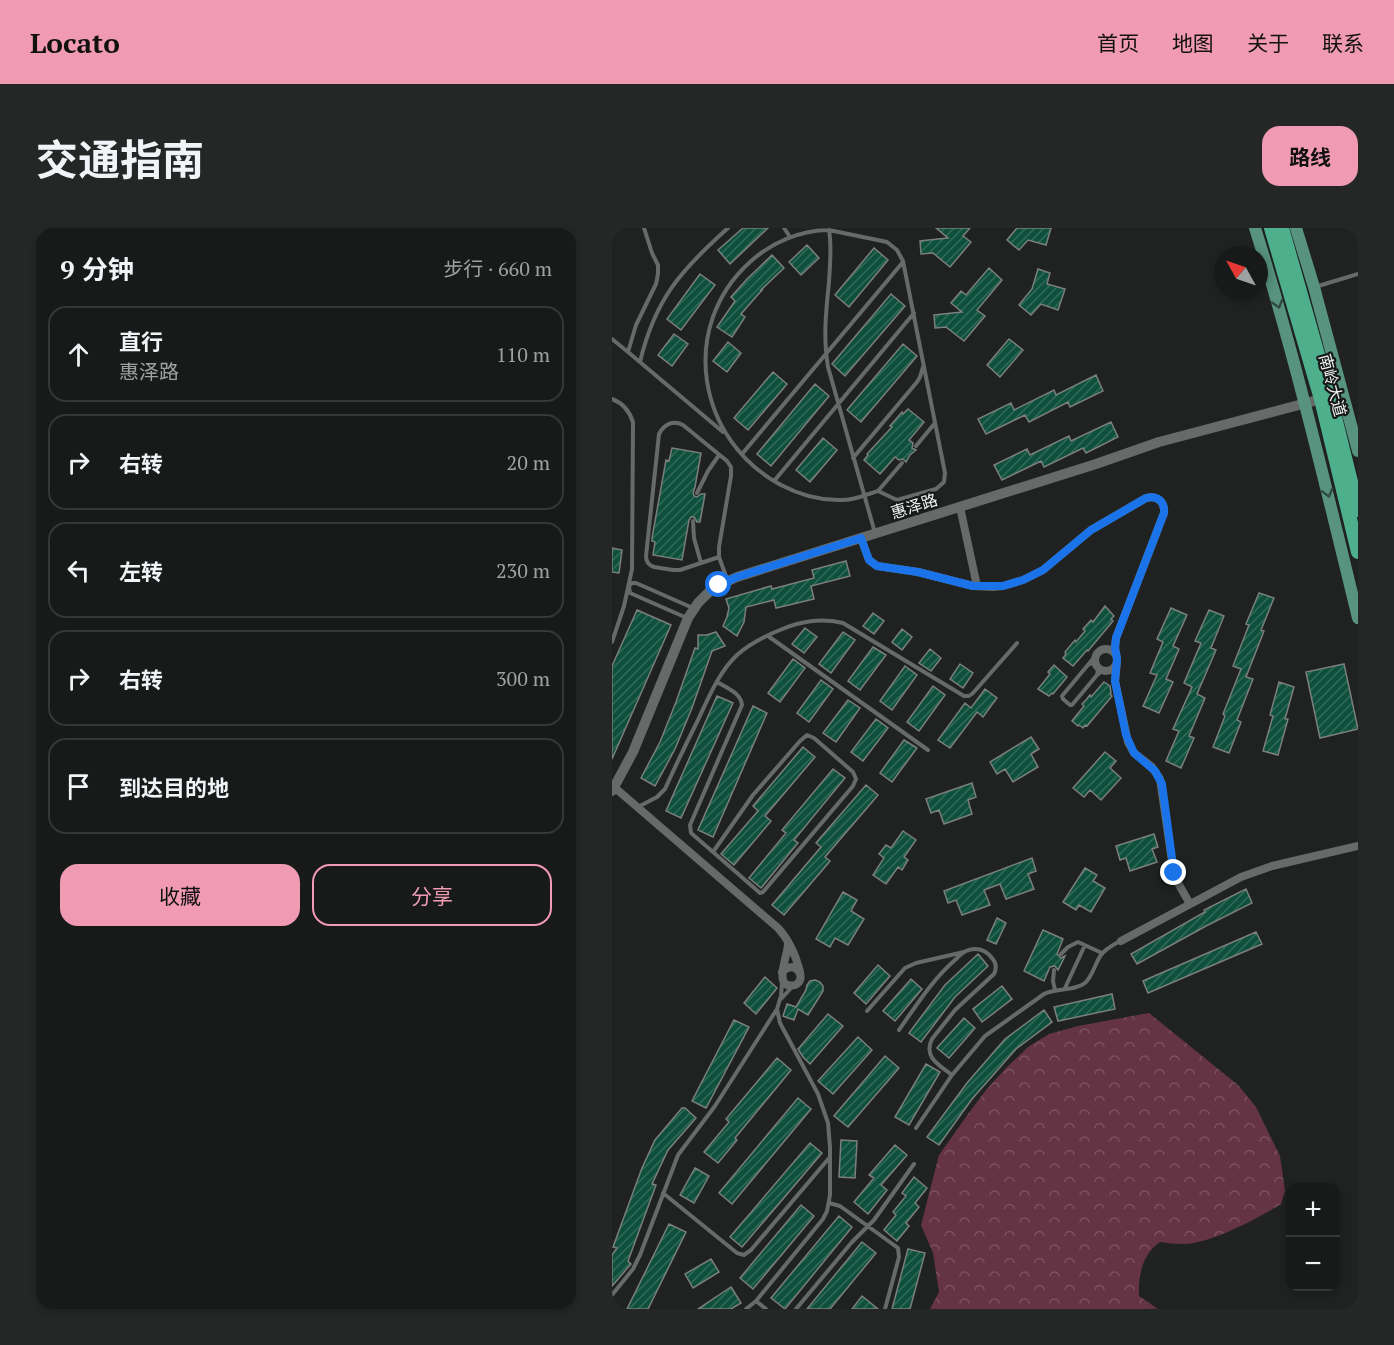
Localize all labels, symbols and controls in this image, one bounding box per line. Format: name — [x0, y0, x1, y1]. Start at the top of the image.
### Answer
text: Locato — [30, 24, 120, 61]
text: 首页 — [1097, 29, 1139, 57]
text: 地图 — [1172, 29, 1214, 57]
text: 关于 — [1247, 29, 1289, 57]
text: 联系 — [1322, 29, 1364, 57]
button: 路线 — [1262, 126, 1358, 186]
text: 交通指南 — [36, 131, 204, 187]
north arrow — [1214, 246, 1268, 300]
text: 9 分钟 — [60, 252, 134, 286]
text: 步行 · 660 m — [443, 255, 552, 282]
one-way arrow — [1271, 298, 1283, 309]
text: 直行 — [119, 327, 163, 356]
icon: ahead — [62, 338, 95, 371]
text: 110 m — [496, 341, 550, 368]
street label: 南岭大道 — [1314, 351, 1352, 419]
text: 惠泽路 — [119, 358, 179, 385]
icon: right — [62, 446, 95, 479]
text: 右转 — [119, 449, 163, 478]
text: 20 m — [507, 449, 550, 476]
one-way arrow — [1320, 487, 1333, 497]
street label: 惠泽路 — [888, 488, 940, 524]
icon: left — [62, 554, 95, 587]
text: 左转 — [119, 557, 163, 586]
text: 230 m — [496, 557, 550, 584]
route start — [705, 571, 731, 597]
icon: right — [62, 662, 95, 695]
text: 右转 — [119, 665, 163, 694]
text: 300 m — [496, 665, 550, 692]
icon: arrive — [62, 770, 95, 803]
text: 到达目的地 — [119, 773, 229, 802]
route end — [1160, 859, 1186, 885]
button: 收藏 — [60, 864, 300, 926]
button: 分享 — [312, 864, 552, 926]
map controls — [1286, 1183, 1340, 1291]
button: + — [1286, 1183, 1340, 1237]
button: − — [1286, 1237, 1340, 1291]

